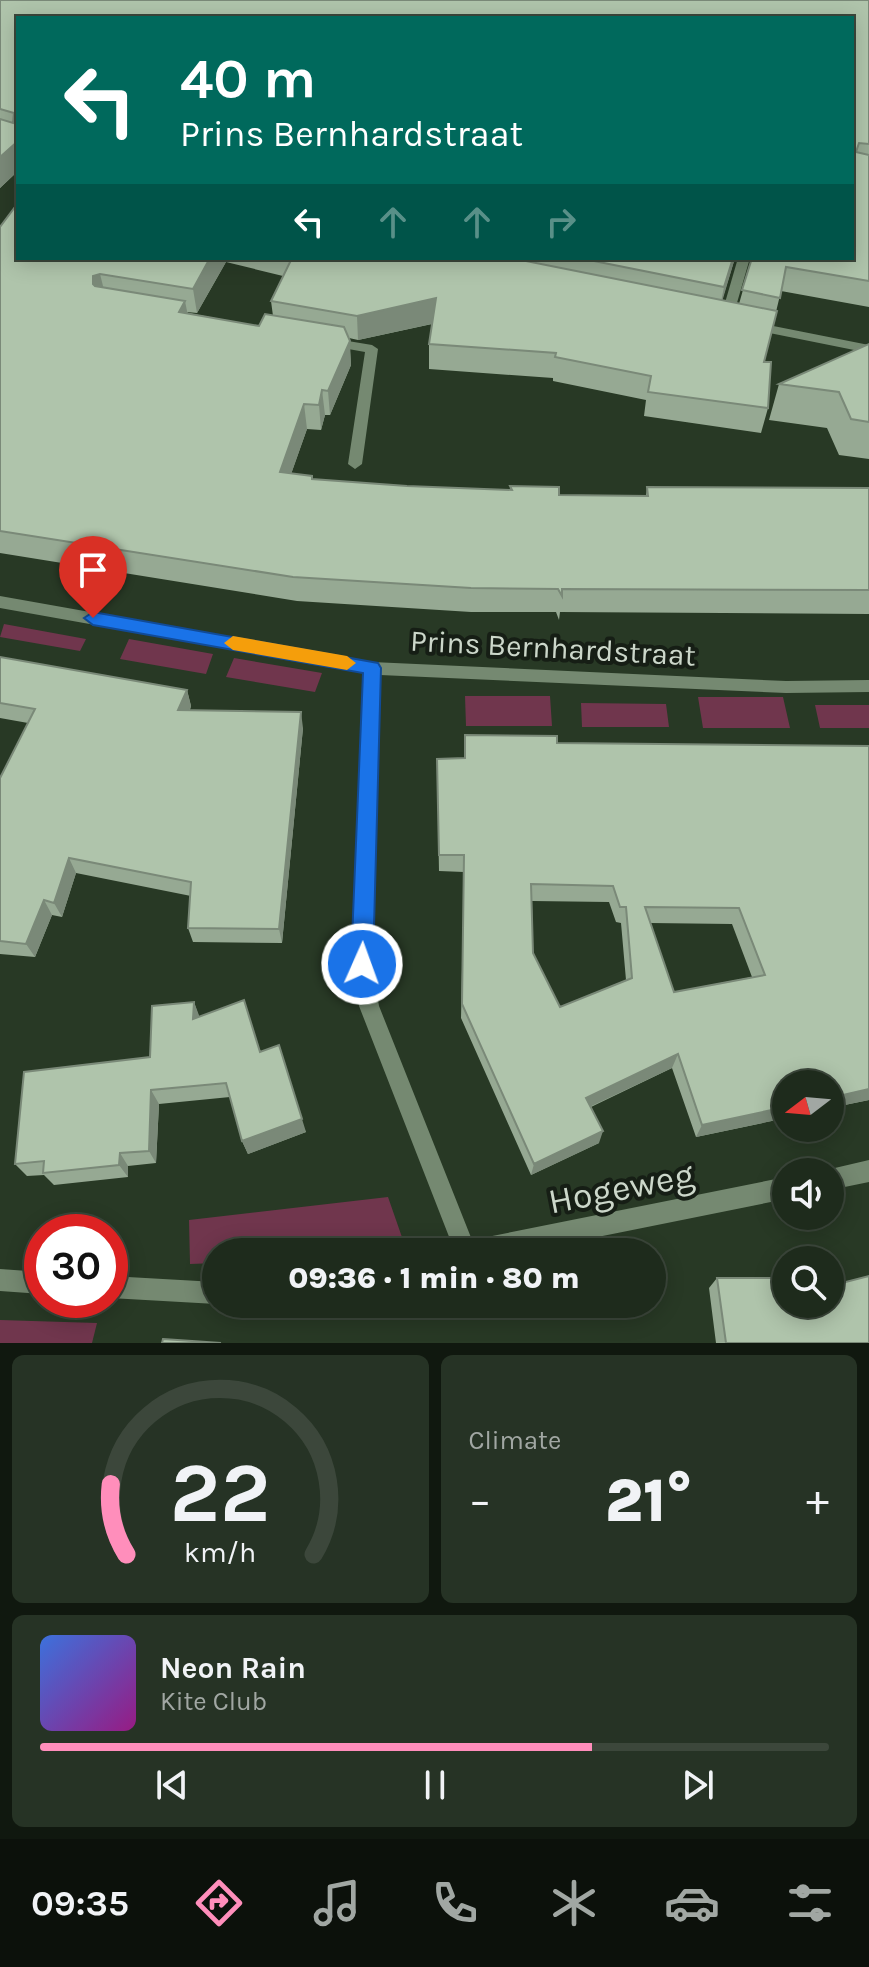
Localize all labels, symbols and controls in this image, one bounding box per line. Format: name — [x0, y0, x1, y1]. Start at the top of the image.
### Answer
text: 40 m — [180, 46, 316, 111]
icon: left — [48, 48, 152, 152]
text: Prins Bernhardstraat — [180, 113, 523, 155]
icon: left — [287, 200, 331, 244]
icon: ahead — [371, 200, 415, 244]
icon: ahead — [455, 200, 499, 244]
icon: right — [539, 200, 583, 244]
pin — [59, 536, 127, 618]
icon: arrive — [71, 548, 115, 592]
street label: Prins Bernhardstraat — [409, 623, 697, 673]
position arrow — [320, 922, 404, 1006]
north arrow — [772, 1070, 844, 1142]
map controls — [772, 1070, 844, 1318]
street label: Hogeweg — [545, 1153, 698, 1223]
button: sound — [772, 1158, 844, 1230]
speed limit sign: 30 — [24, 1214, 128, 1318]
button: search — [772, 1246, 844, 1318]
text: 09:36 · 1 min · 80 m — [288, 1260, 580, 1296]
text: Climate — [469, 1425, 561, 1456]
text: 22 — [170, 1445, 271, 1542]
text: 21° — [605, 1466, 692, 1536]
text: − — [469, 1475, 492, 1526]
text: + — [806, 1475, 829, 1526]
text: km/h — [184, 1536, 256, 1569]
text: Neon Rain — [160, 1650, 306, 1686]
text: Kite Club — [160, 1686, 267, 1717]
icon: previous — [150, 1763, 194, 1807]
icon: pause — [413, 1763, 457, 1807]
icon: next — [676, 1763, 720, 1807]
icon: directions — [191, 1875, 247, 1931]
icon: music — [309, 1875, 365, 1931]
icon: phone — [427, 1875, 483, 1931]
icon: climate — [546, 1875, 602, 1931]
icon: car — [664, 1875, 720, 1931]
icon: filters — [782, 1875, 838, 1931]
text: 09:35 — [31, 1882, 129, 1924]

